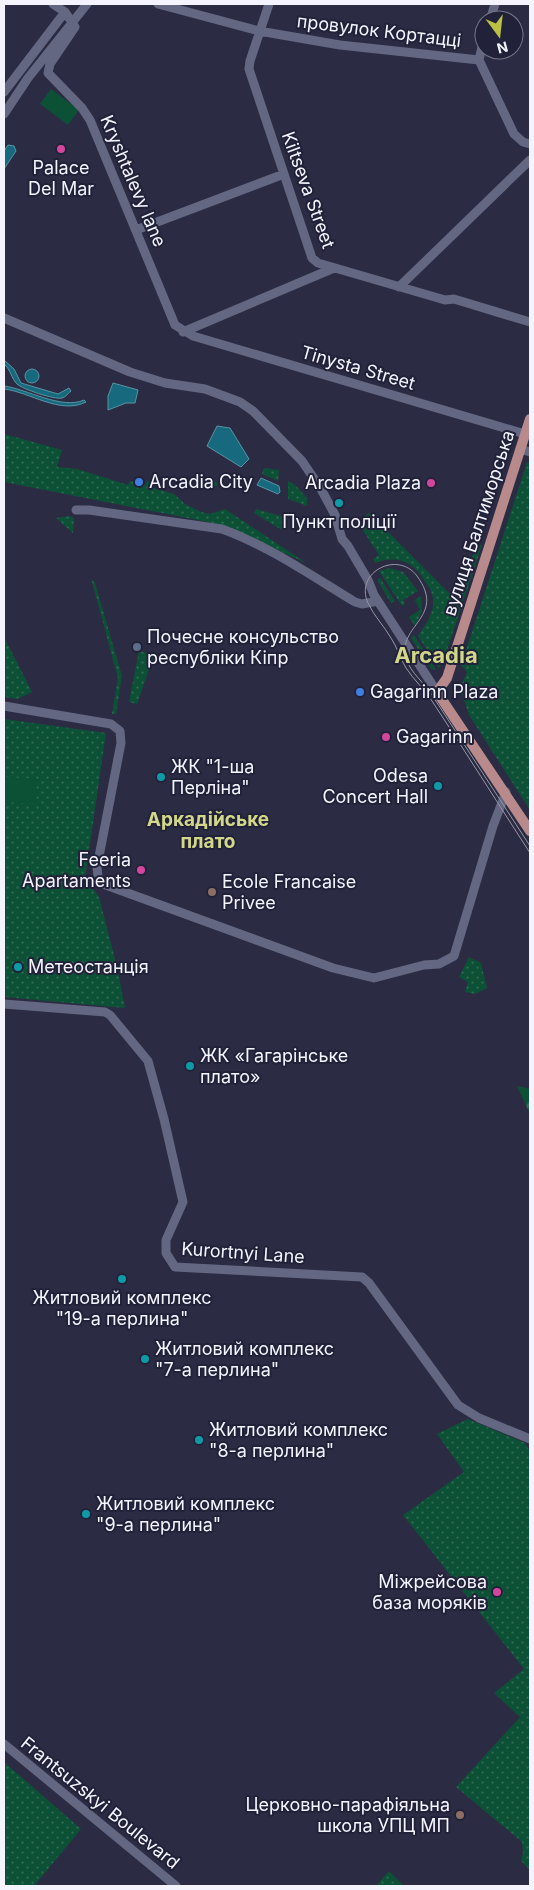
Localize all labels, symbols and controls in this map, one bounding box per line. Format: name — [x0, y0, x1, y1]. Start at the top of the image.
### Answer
street label: провулок Кортацці — [296, 10, 462, 51]
north arrow — [474, 10, 524, 60]
text: N — [495, 38, 510, 58]
street label: Kryshtalevy lane — [96, 112, 171, 250]
street label: Kiltseva Street — [278, 129, 339, 251]
marker: Palace Del Mar — [55, 143, 67, 155]
place label: Palace Del Mar — [28, 157, 94, 199]
street label: Tinysta Street — [299, 341, 418, 394]
street label: вулиця Балтиморська — [439, 428, 518, 618]
place label: Arcadia City — [149, 471, 253, 492]
place label: Arcadia Plaza — [305, 472, 421, 493]
marker: Arcadia City — [133, 476, 145, 488]
marker: Arcadia Plaza — [425, 477, 437, 489]
marker: Пункт поліції — [333, 497, 345, 509]
place label: Пункт поліції — [282, 511, 397, 532]
place label: Почесне консульство республіки Кіпр — [147, 626, 339, 668]
marker: Почесне консульство республіки Кіпр — [131, 641, 143, 653]
district label: Arcadia — [394, 642, 478, 668]
place label: Gagarinn Plaza — [370, 681, 498, 702]
marker: Gagarinn Plaza — [354, 686, 366, 698]
place label: Gagarinn — [396, 726, 473, 747]
marker: Gagarinn — [380, 731, 392, 743]
place label: ЖК "1-ша Перліна" — [171, 756, 254, 798]
place label: Odesa Concert Hall — [322, 765, 428, 807]
marker: ЖК "1-ша Перліна" — [155, 771, 167, 783]
marker: Odesa Concert Hall — [432, 780, 444, 792]
district label: Аркадійське плато — [147, 808, 269, 853]
place label: Feeria Apartaments — [22, 849, 131, 891]
marker: Feeria Apartaments — [135, 864, 147, 876]
place label: Ecole Francaise Privee — [222, 871, 356, 913]
marker: Ecole Francaise Privee — [206, 886, 218, 898]
place label: Метеостанція — [28, 956, 149, 977]
marker: Метеостанція — [12, 961, 24, 973]
place label: ЖК «Гагарінське плато» — [200, 1045, 348, 1087]
marker: ЖК «Гагарінське плато» — [184, 1060, 196, 1072]
street label: Kurortnyi Lane — [181, 1238, 305, 1267]
marker: Житловий комплекс "19-а перлина" — [116, 1273, 128, 1285]
place label: Житловий комплекс "19-а перлина" — [32, 1287, 212, 1329]
place label: Житловий комплекс "7-а перлина" — [155, 1338, 334, 1380]
marker: Житловий комплекс "7-а перлина" — [139, 1353, 151, 1365]
place label: Житловий комплекс "8-а перлина" — [209, 1419, 388, 1461]
marker: Житловий комплекс "8-а перлина" — [193, 1434, 205, 1446]
place label: Житловий комплекс "9-а перлина" — [96, 1493, 275, 1535]
marker: Житловий комплекс "9-а перлина" — [80, 1508, 92, 1520]
place label: Міжрейсова база моряків — [372, 1571, 487, 1613]
marker: Міжрейсова база моряків — [491, 1586, 503, 1598]
street label: Frantsuzskyi Boulevard — [17, 1732, 184, 1873]
place label: Церковно-парафіяльна школа УПЦ МП — [246, 1794, 450, 1836]
marker: Церковно-парафіяльна школа УПЦ МП — [454, 1809, 466, 1821]

